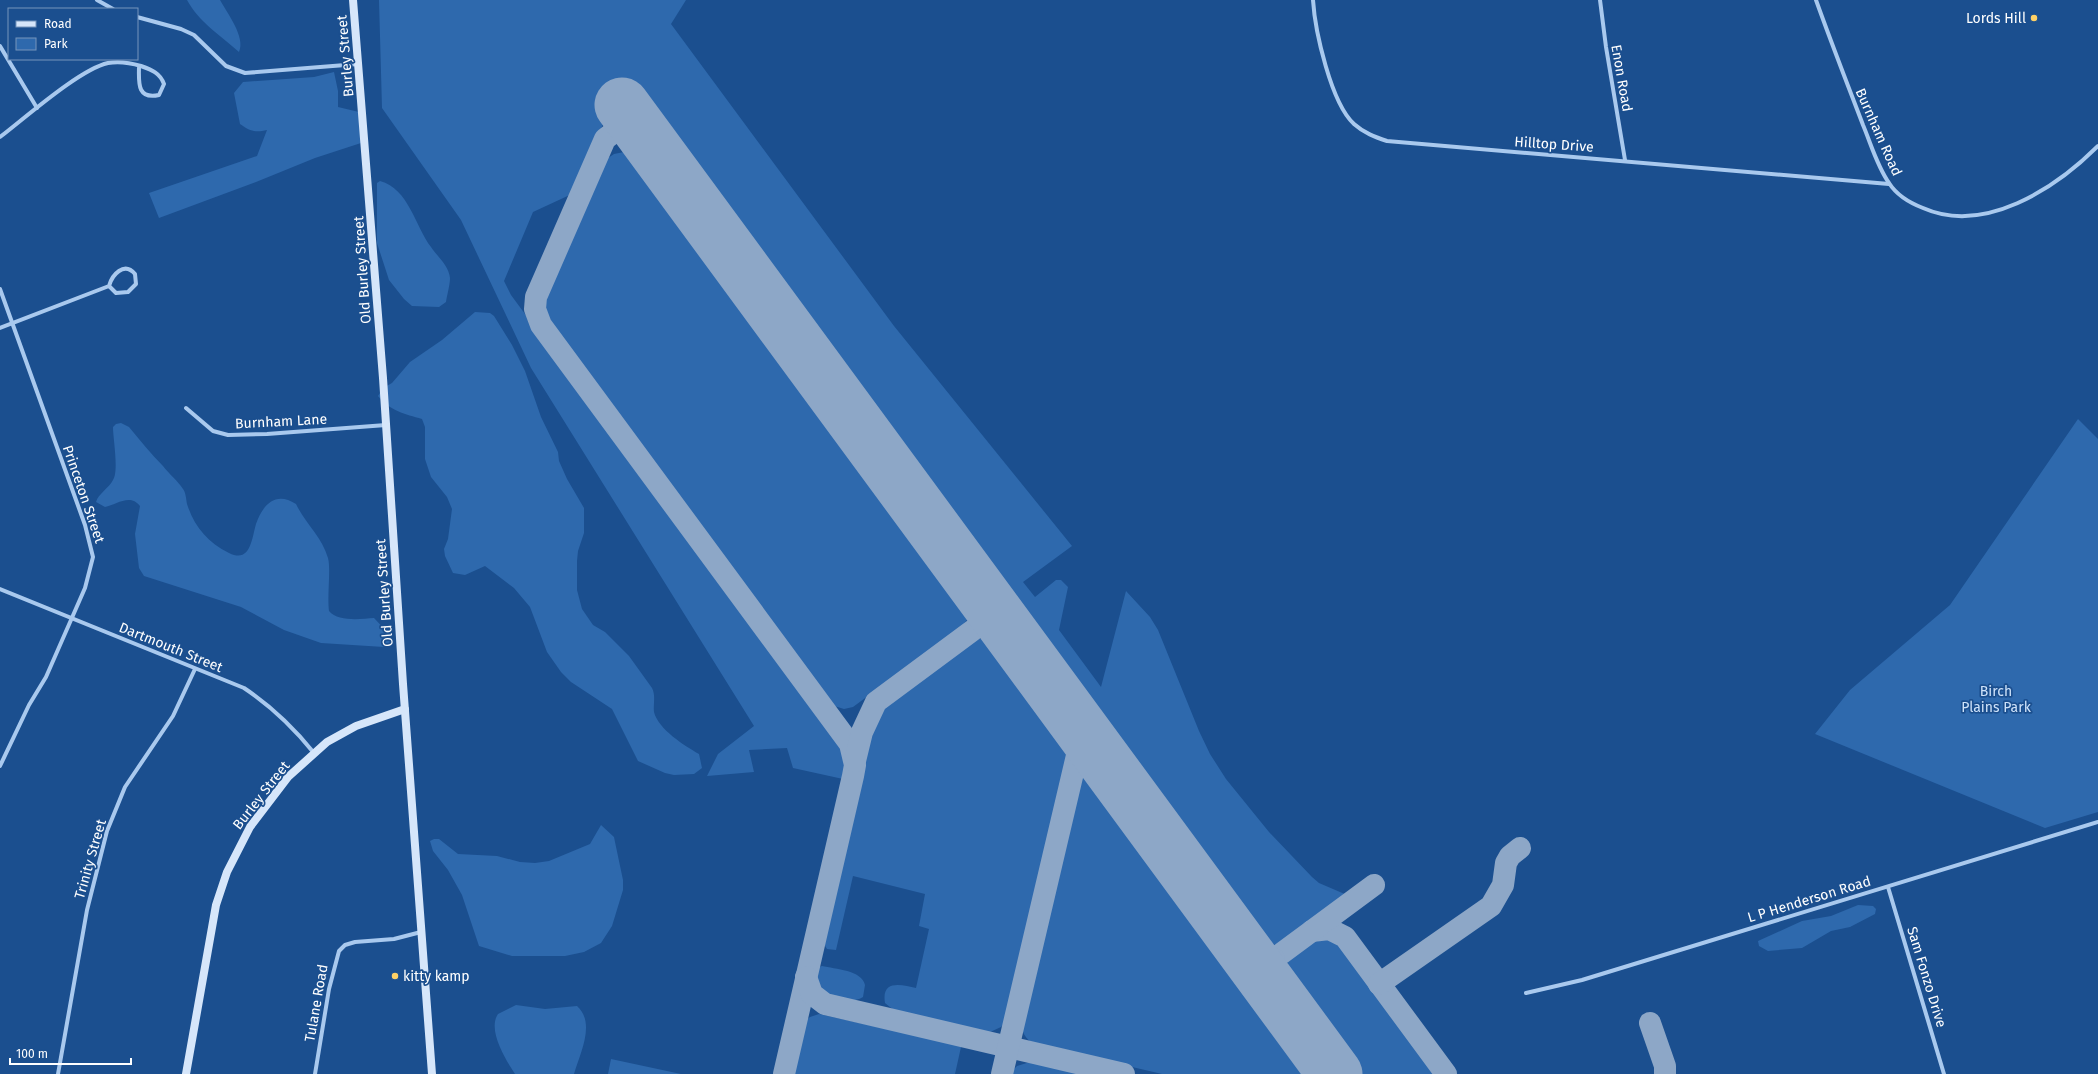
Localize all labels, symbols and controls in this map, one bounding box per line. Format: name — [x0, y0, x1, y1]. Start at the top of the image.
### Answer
legend — [8, 8, 138, 60]
place label: Lords Hill — [1966, 10, 2026, 27]
street label: Burley Street — [333, 13, 358, 98]
marker: Lords Hill — [2029, 13, 2039, 23]
text: Road — [44, 17, 72, 31]
text: Park — [44, 37, 68, 51]
street label: Enon Road — [1607, 43, 1636, 113]
street label: Burnham Road — [1852, 86, 1905, 179]
street label: Hilltop Drive — [1514, 133, 1594, 156]
street label: Old Burley Street — [350, 215, 375, 324]
street label: Burnham Lane — [235, 411, 327, 432]
street label: Princeton Street — [59, 443, 109, 546]
street label: Old Burley Street — [372, 538, 397, 647]
street label: Dartmouth Street — [117, 619, 226, 676]
park label: Birch Plains Park — [1961, 683, 2032, 716]
street label: Burley Street — [229, 757, 294, 833]
street label: Trinity Street — [71, 817, 110, 901]
street label: L P Henderson Road — [1745, 873, 1873, 926]
street label: Sam Fonzo Drive — [1903, 925, 1950, 1030]
street label: Tulane Road — [301, 963, 332, 1043]
place label: kitty kamp — [403, 968, 470, 985]
marker: kitty kamp — [390, 971, 400, 981]
scale bar — [10, 1040, 131, 1066]
text: 100 m — [16, 1047, 48, 1061]

